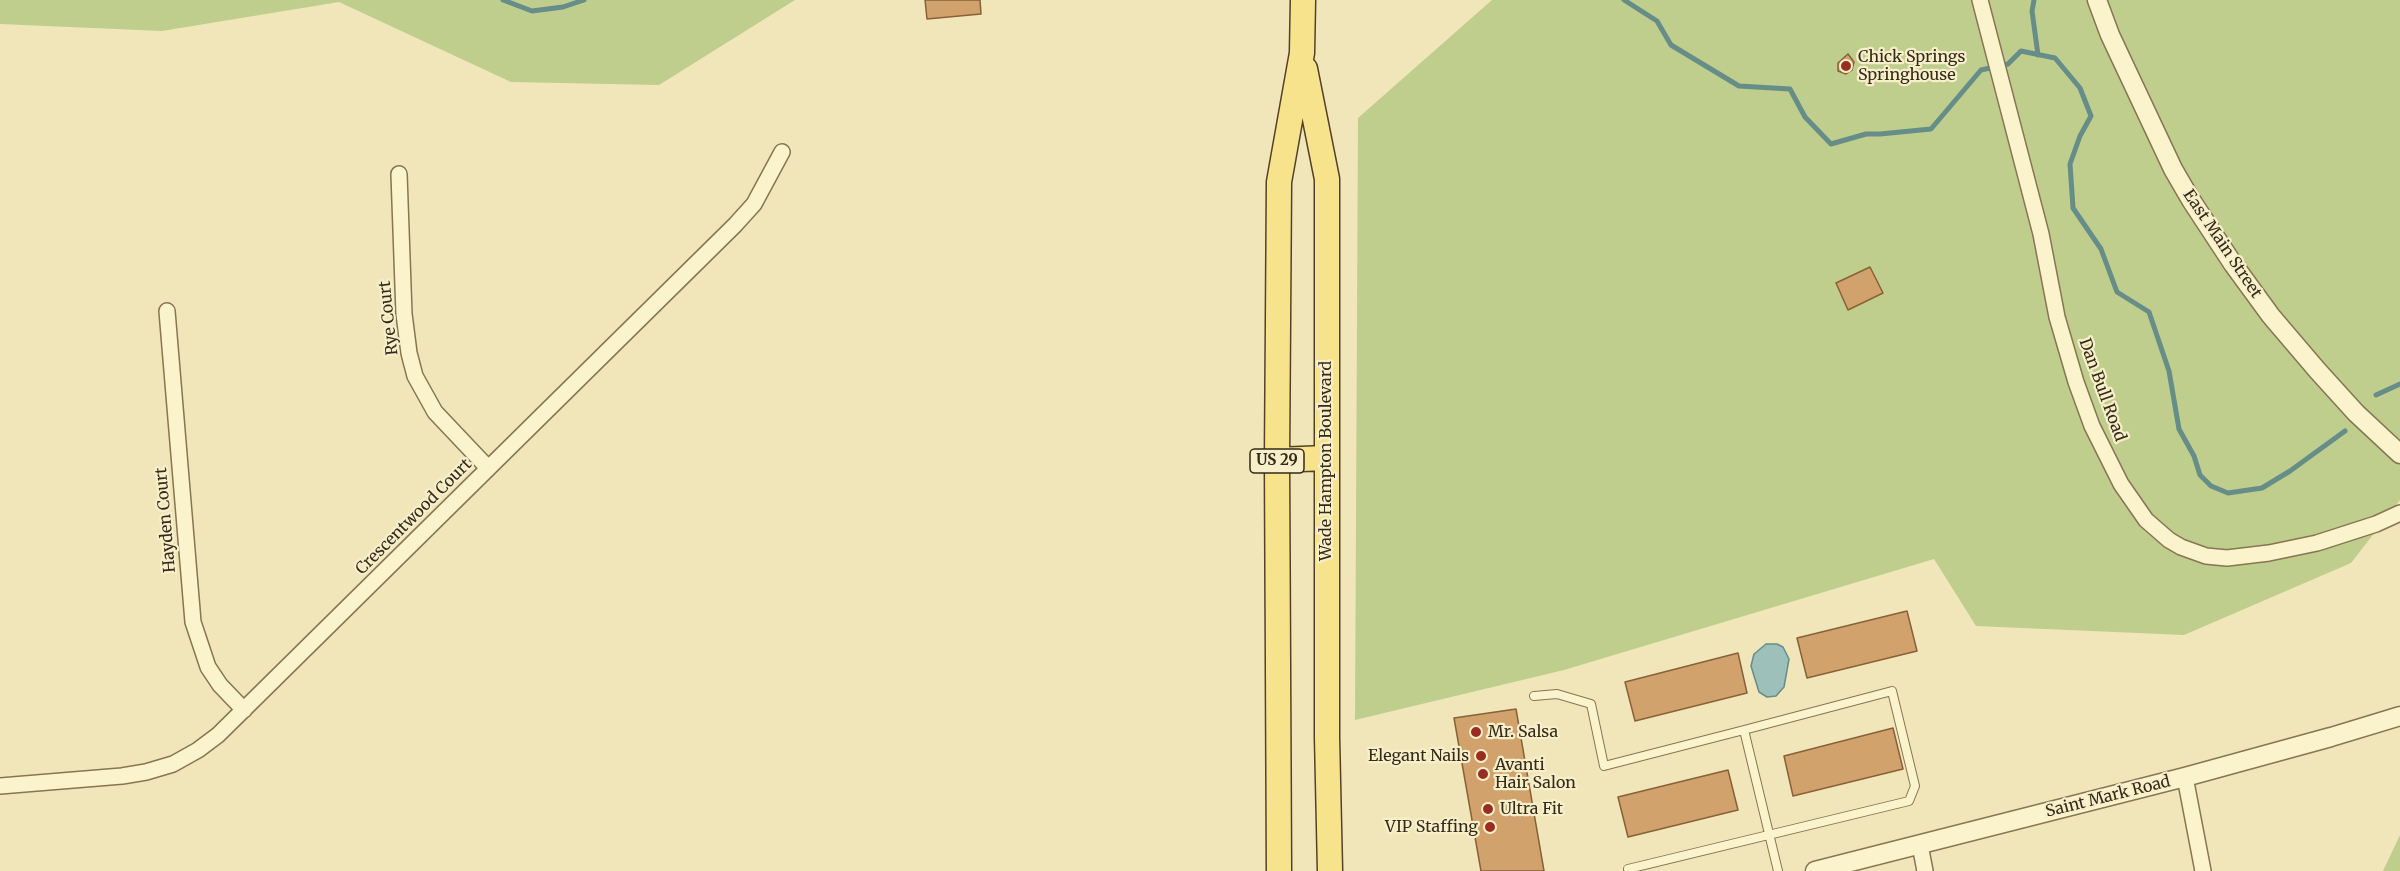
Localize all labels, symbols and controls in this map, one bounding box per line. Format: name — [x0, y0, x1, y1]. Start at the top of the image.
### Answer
place label: Chick Springs Springhouse — [1858, 47, 1965, 85]
marker: Chick Springs Springhouse — [1839, 59, 1853, 73]
street label: East Main Street — [2179, 186, 2265, 302]
street label: Rye Court — [376, 280, 402, 356]
street label: Dan Bull Road — [2074, 336, 2130, 444]
street label: Wade Hampton Boulevard — [1316, 361, 1336, 561]
road number: US 29 — [1250, 449, 1304, 473]
street label: Crescentwood Court — [352, 455, 476, 579]
street label: Hayden Court — [152, 467, 180, 573]
place label: Mr. Salsa — [1488, 722, 1558, 742]
marker: Mr. Salsa — [1469, 725, 1483, 739]
place label: Elegant Nails — [1368, 746, 1469, 766]
marker: Elegant Nails — [1474, 749, 1488, 763]
place label: Avanti Hair Salon — [1495, 755, 1576, 793]
marker: Avanti Hair Salon — [1476, 767, 1490, 781]
street label: Saint Mark Road — [2044, 772, 2172, 822]
place label: Ultra Fit — [1500, 799, 1563, 819]
marker: Ultra Fit — [1481, 802, 1495, 816]
place label: VIP Staffing — [1385, 817, 1478, 837]
marker: VIP Staffing — [1483, 820, 1497, 834]

